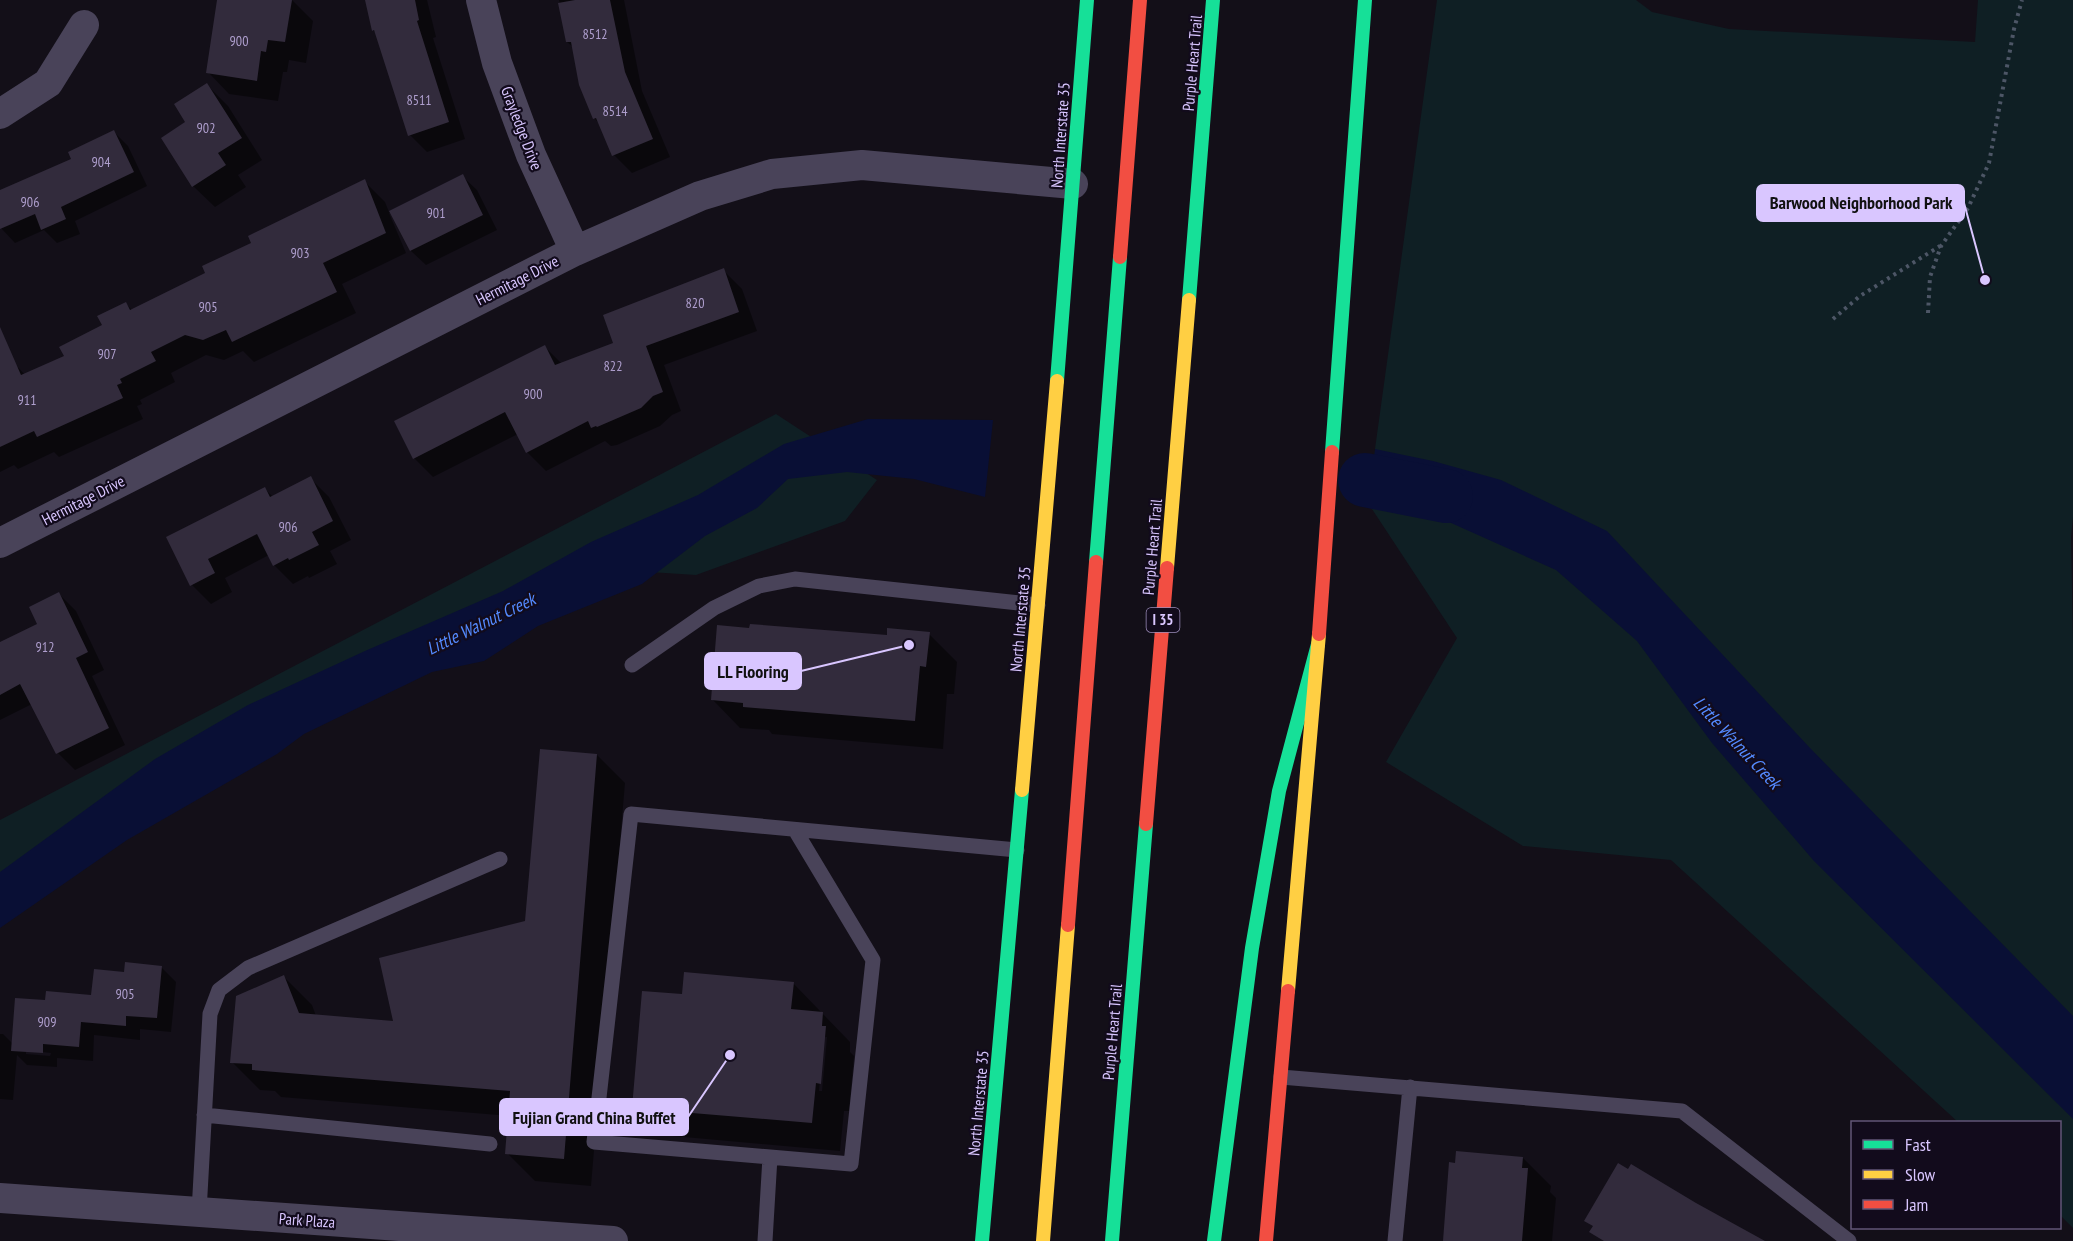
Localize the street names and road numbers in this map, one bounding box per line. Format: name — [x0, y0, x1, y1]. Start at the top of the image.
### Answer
street label: Purple Heart Trail — [1178, 14, 1206, 112]
street label: North Interstate 35 — [1046, 81, 1074, 189]
street label: Grayledge Drive — [497, 83, 547, 173]
street label: Hermitage Drive — [472, 251, 562, 309]
street label: Hermitage Drive — [38, 471, 128, 529]
street label: Purple Heart Trail — [1138, 498, 1166, 596]
street label: North Interstate 35 — [1005, 565, 1035, 673]
road number: I 35 — [1146, 608, 1180, 632]
street label: Purple Heart Trail — [1098, 983, 1126, 1081]
street label: North Interstate 35 — [963, 1049, 993, 1157]
street label: Park Plaza — [278, 1208, 336, 1232]

